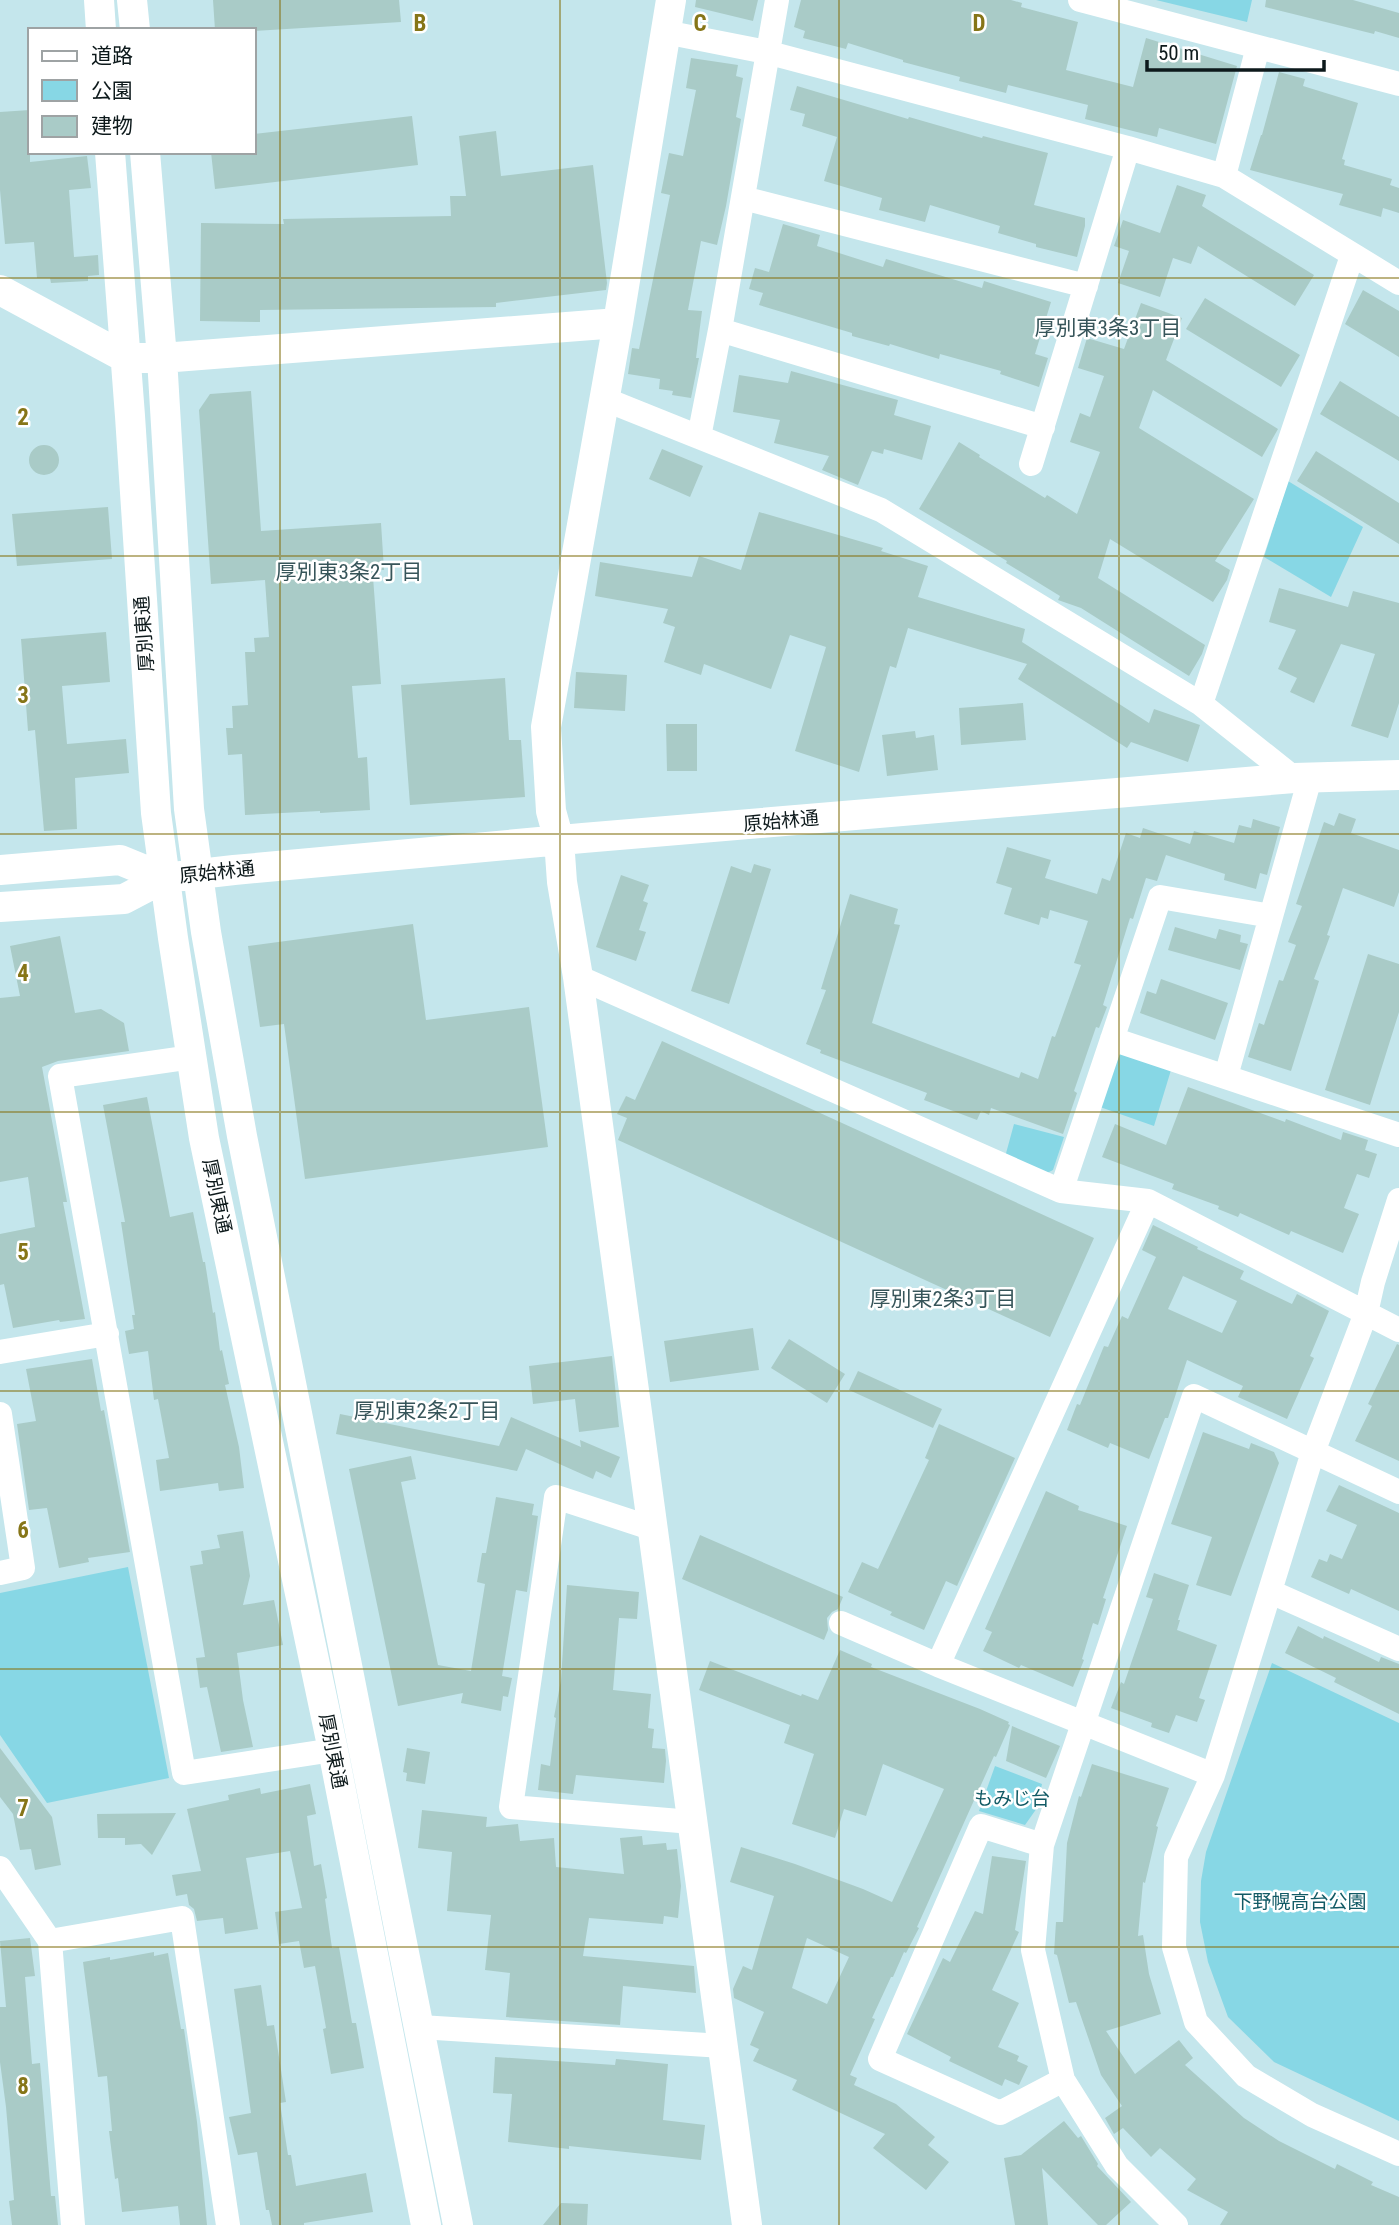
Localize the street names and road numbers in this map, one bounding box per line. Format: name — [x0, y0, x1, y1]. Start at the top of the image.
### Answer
street label: 厚別東通 — [130, 595, 158, 673]
street label: 原始林通 — [742, 806, 820, 836]
street label: 原始林通 — [178, 857, 256, 887]
street label: 厚別東通 — [198, 1156, 236, 1236]
street label: 厚別東通 — [314, 1711, 352, 1791]

